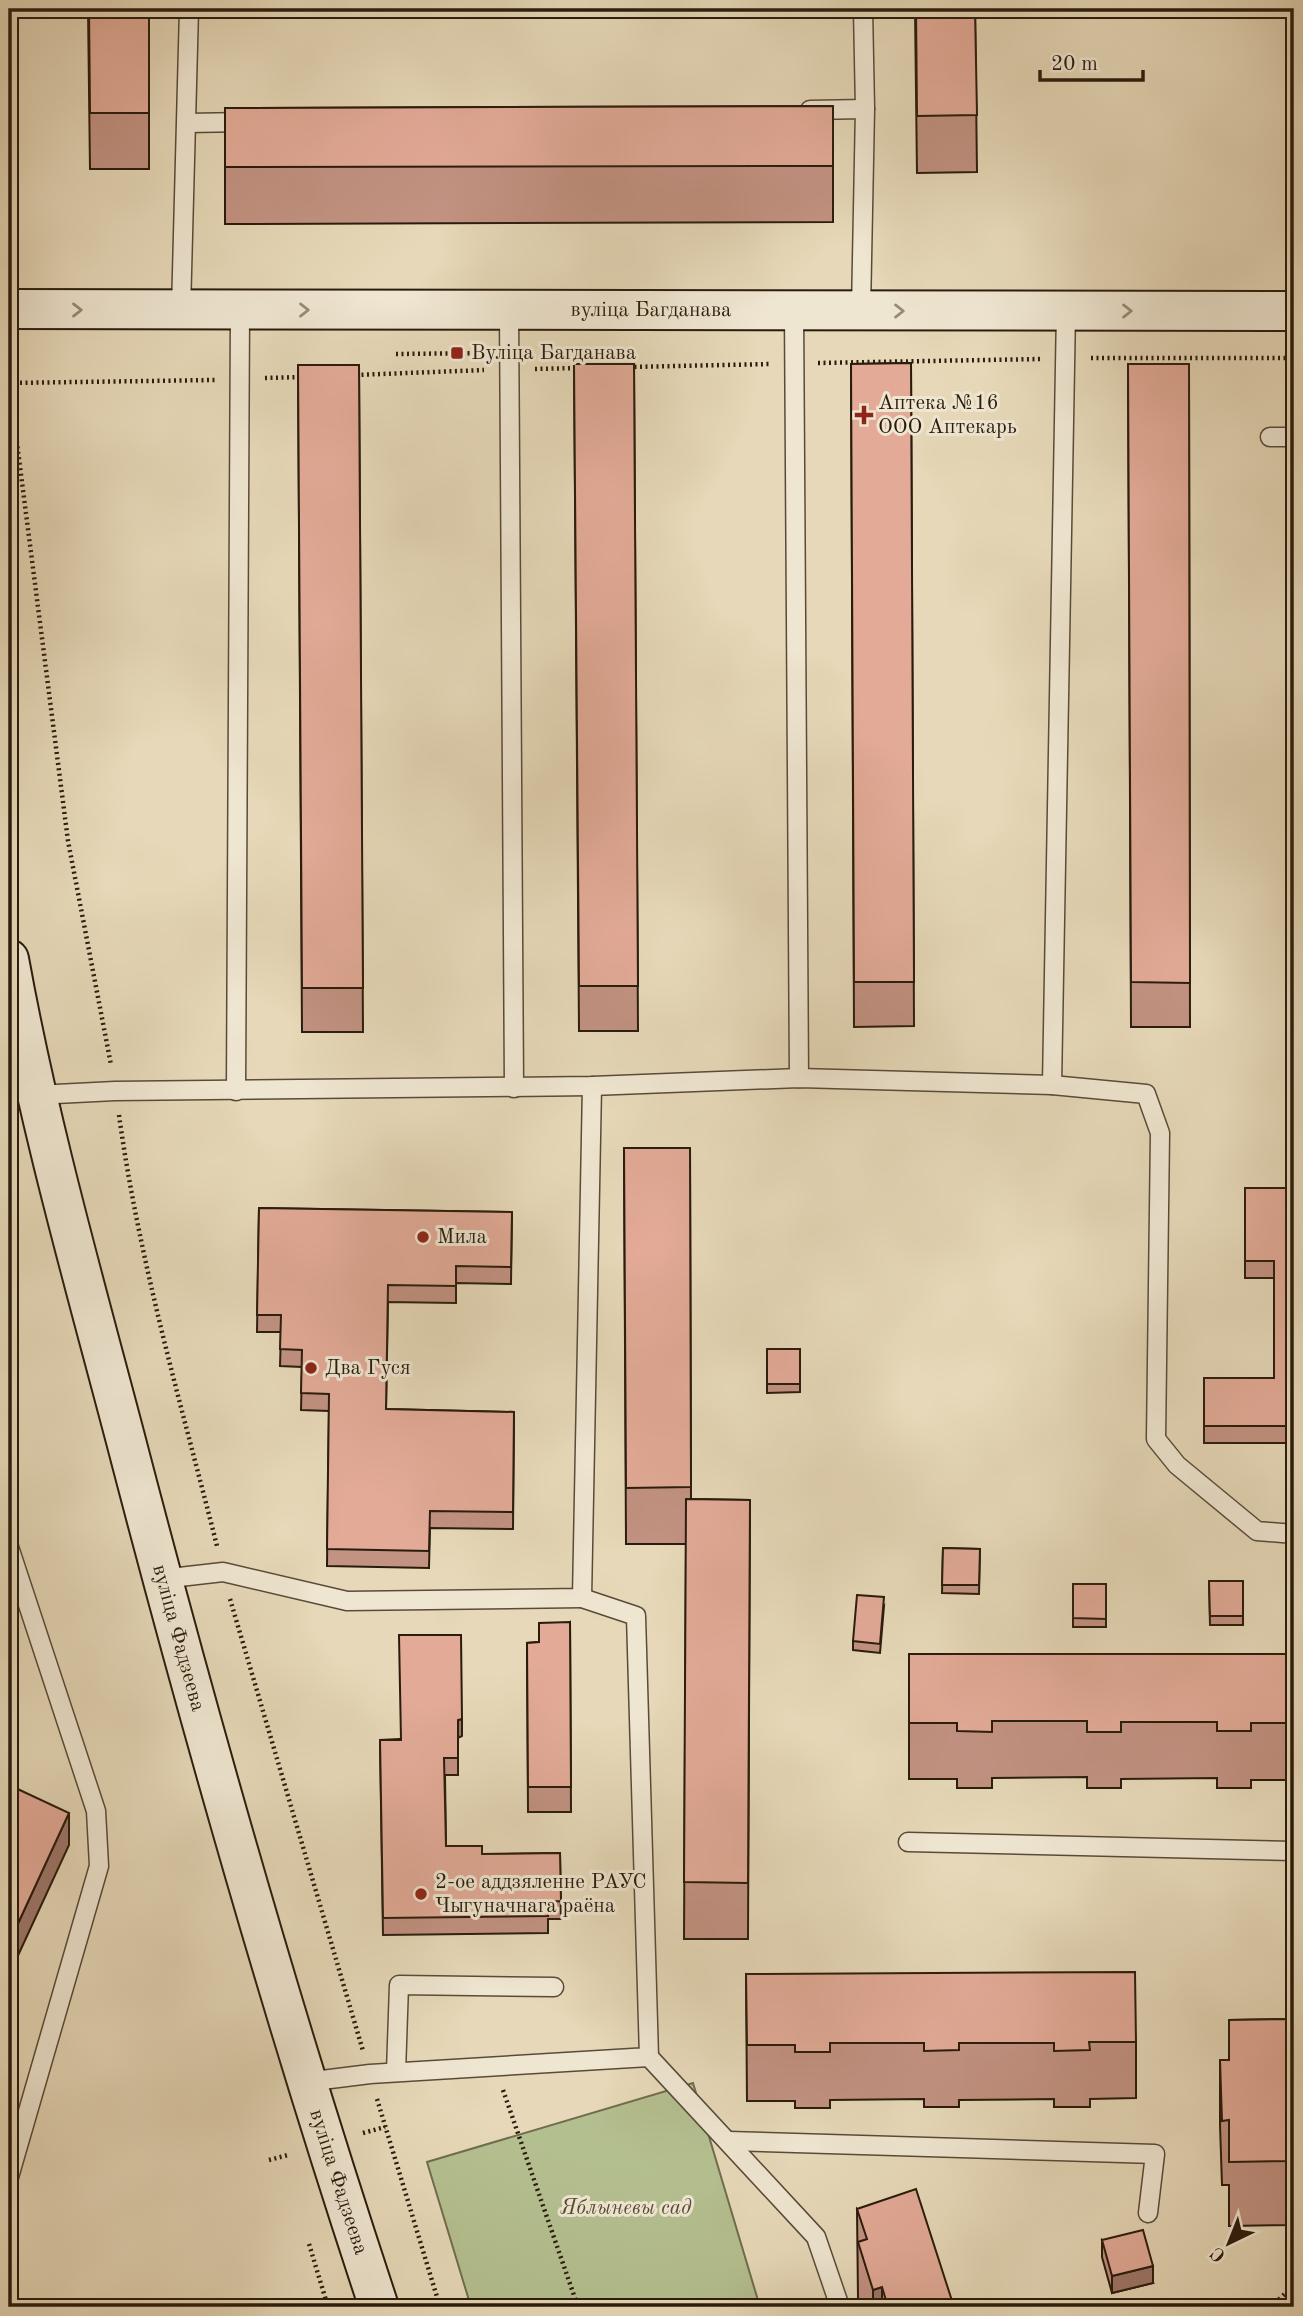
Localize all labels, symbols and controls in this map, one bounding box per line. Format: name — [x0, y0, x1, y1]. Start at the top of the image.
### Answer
scale bar — [1040, 38, 1144, 82]
text: 20 m — [1051, 54, 1098, 75]
street label: вуліца Багданава — [571, 299, 731, 321]
one-way arrow — [72, 302, 83, 317]
one-way arrow — [300, 302, 310, 318]
one-way arrow — [895, 303, 905, 319]
one-way arrow — [1122, 303, 1133, 319]
place label: Вуліца Багданава — [471, 343, 636, 364]
marker: Вуліца Багданава — [449, 345, 465, 361]
place label: Аптека №16 ООО Аптекарь — [878, 393, 1017, 438]
marker: Аптека №16 ООО Аптекарь — [856, 407, 872, 423]
place label: Мила — [437, 1227, 487, 1248]
marker: Мила — [415, 1229, 431, 1245]
place label: Два Гуся — [325, 1358, 411, 1379]
marker: Два Гуся — [303, 1360, 319, 1376]
street label: вуліца Фадзеева — [149, 1562, 209, 1714]
place label: 2-ое аддзяленне РАУС Чыгуначнага раёна — [435, 1872, 647, 1917]
marker: 2-ое аддзяленне РАУС Чыгуначнага раёна — [413, 1886, 429, 1902]
street label: вуліца Фадзеева — [306, 2107, 372, 2257]
park label: Яблыневы сад — [561, 2198, 692, 2219]
north arrow — [1194, 2208, 1264, 2278]
text: С — [1208, 2242, 1230, 2265]

